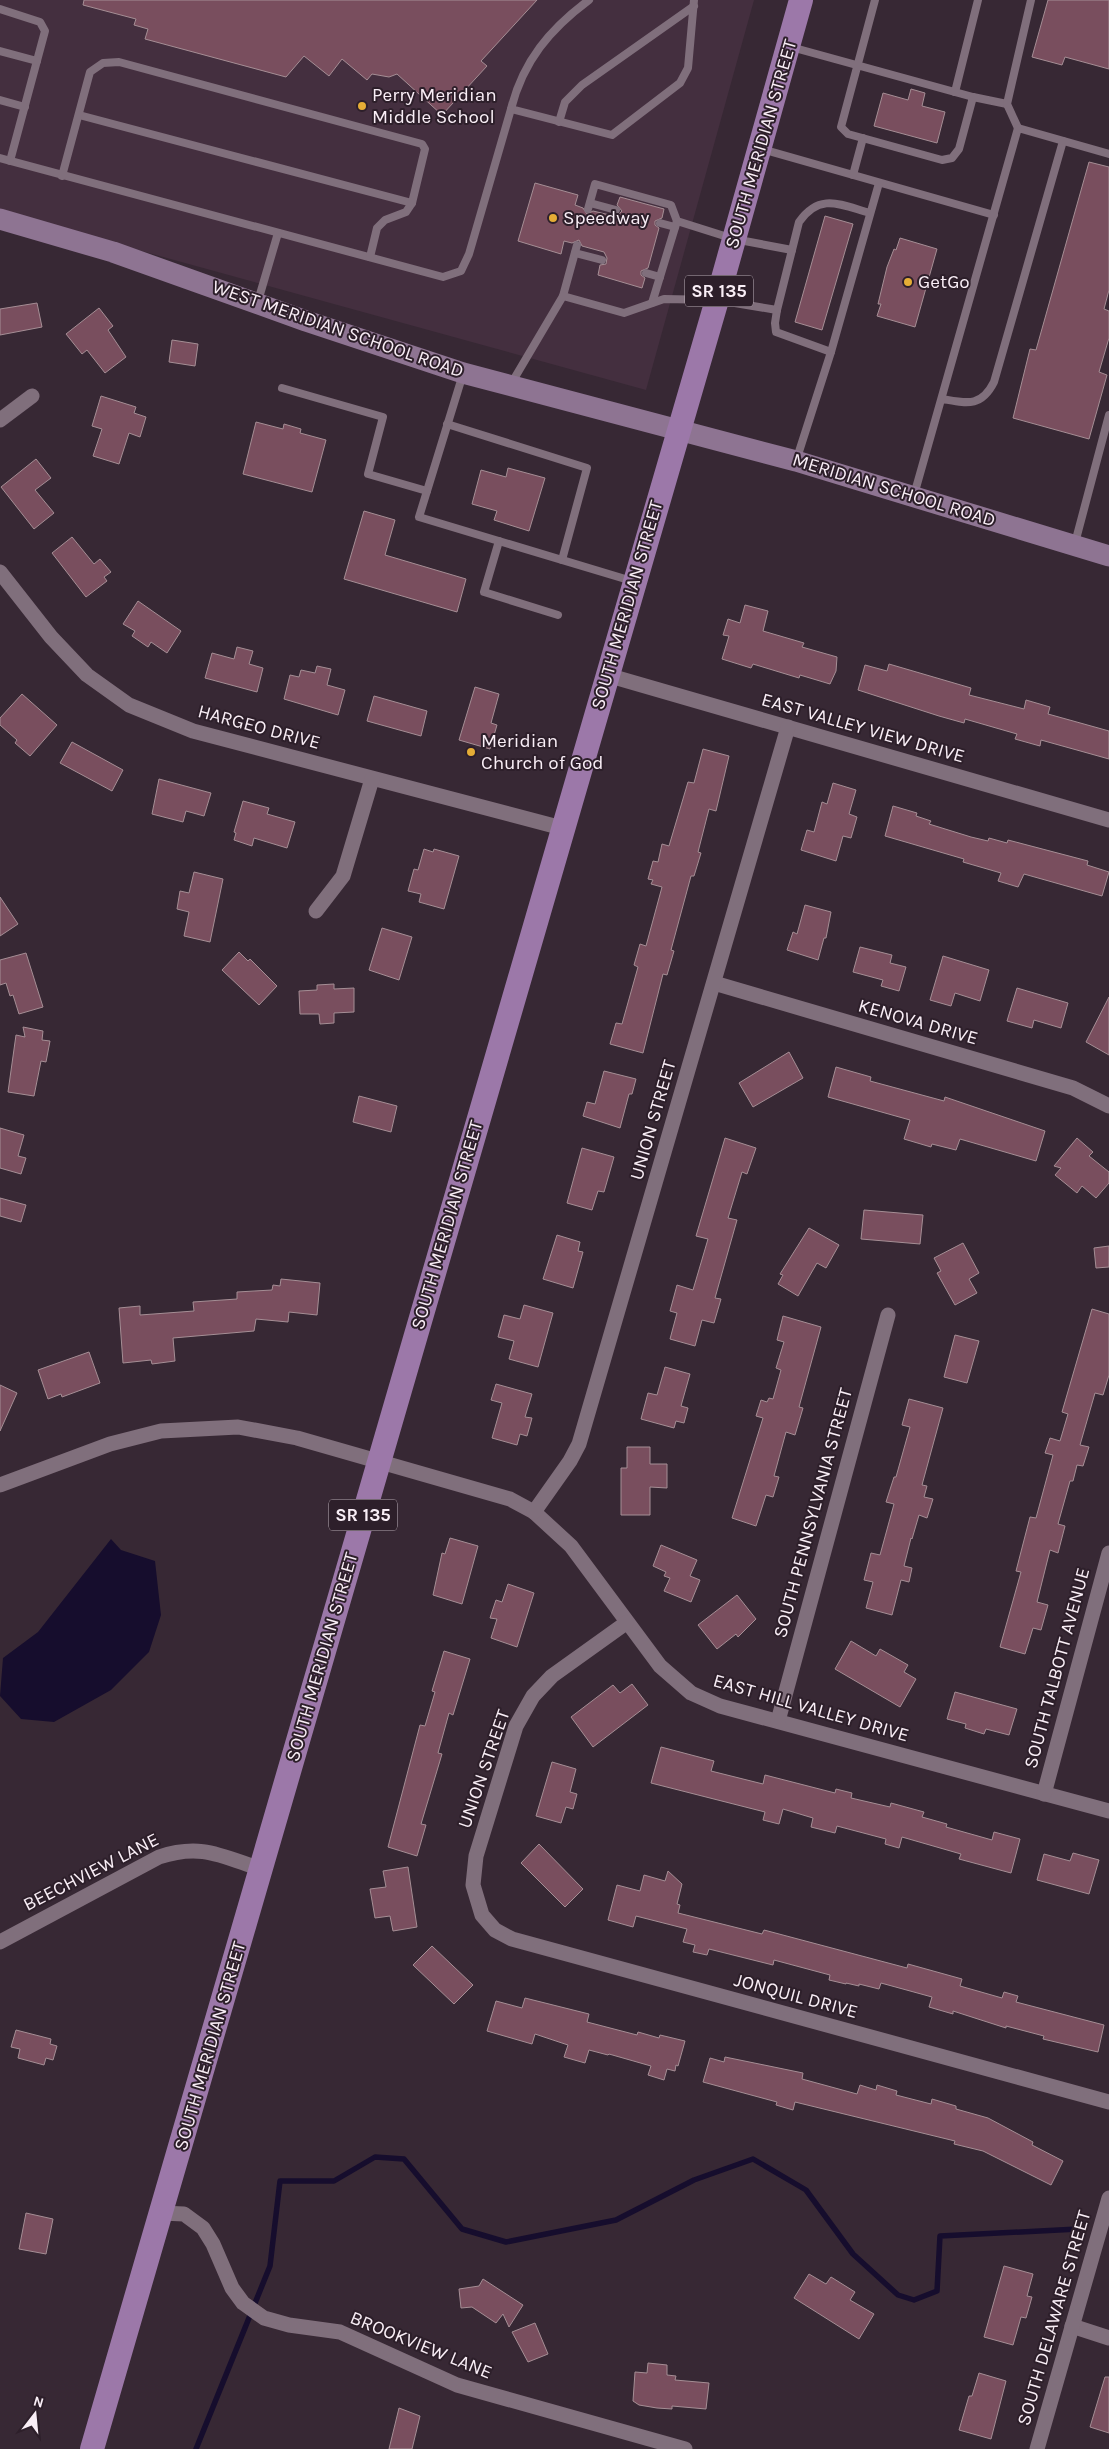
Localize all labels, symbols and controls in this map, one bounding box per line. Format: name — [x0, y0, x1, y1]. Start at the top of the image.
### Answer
street label: SOUTH MERIDIAN STREET — [721, 36, 802, 251]
place label: Perry Meridian Middle School — [372, 84, 497, 128]
marker: Perry Meridian Middle School — [356, 100, 368, 112]
place label: Speedway — [563, 207, 650, 229]
marker: Speedway — [547, 212, 559, 224]
place label: GetGo — [918, 271, 970, 293]
street label: WEST MERIDIAN SCHOOL ROAD — [209, 276, 467, 382]
road number: SR 135 — [685, 276, 753, 306]
marker: GetGo — [902, 276, 914, 288]
street label: MERIDIAN SCHOOL ROAD — [790, 449, 998, 531]
street label: SOUTH MERIDIAN STREET — [587, 497, 668, 712]
street label: EAST VALLEY VIEW DRIVE — [759, 688, 967, 768]
street label: HARGEO DRIVE — [195, 700, 323, 754]
place label: Meridian Church of God — [481, 730, 604, 774]
marker: Meridian Church of God — [465, 746, 477, 758]
street label: KENOVA DRIVE — [856, 994, 980, 1050]
street label: UNION STREET — [625, 1057, 681, 1183]
street label: SOUTH MERIDIAN STREET — [407, 1117, 488, 1332]
street label: SOUTH PENNSYLVANIA STREET — [769, 1385, 857, 1640]
road number: SR 135 — [329, 1500, 397, 1530]
street label: SOUTH MERIDIAN STREET — [282, 1549, 363, 1764]
street label: SOUTH TALBOTT AVENUE — [1020, 1565, 1094, 1771]
street label: EAST HILL VALLEY DRIVE — [711, 1669, 911, 1747]
street label: UNION STREET — [453, 1706, 515, 1831]
street label: BEECHVIEW LANE — [20, 1828, 162, 1916]
street label: SOUTH MERIDIAN STREET — [170, 1938, 251, 2153]
street label: JONQUIL DRIVE — [732, 1969, 860, 2023]
street label: SOUTH DELAWARE STREET — [1013, 2207, 1095, 2428]
street label: BROOKVIEW LANE — [347, 2306, 495, 2384]
north arrow — [10, 2389, 60, 2439]
text: N — [31, 2392, 46, 2412]

